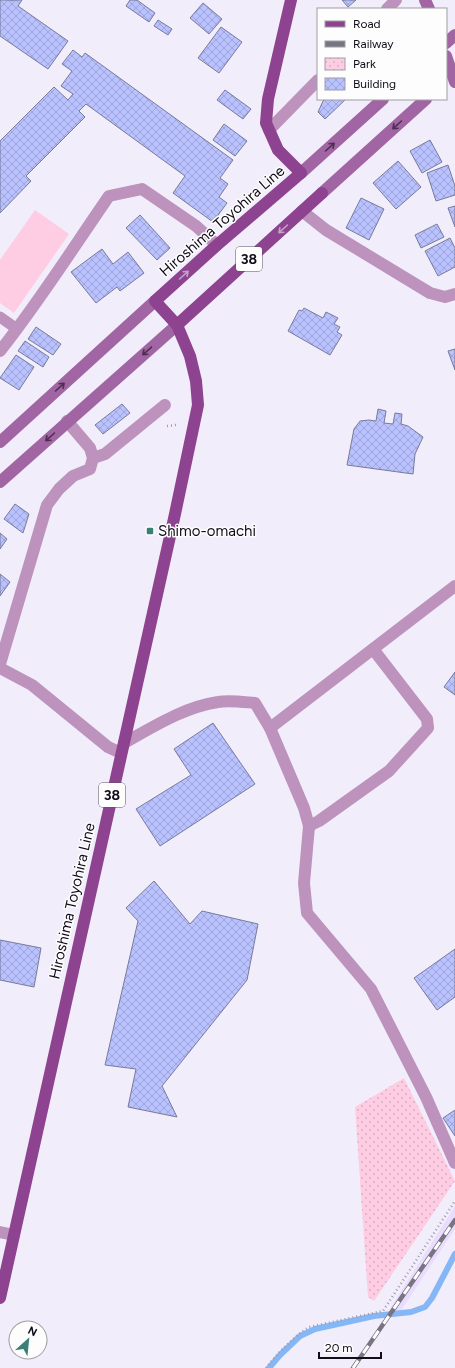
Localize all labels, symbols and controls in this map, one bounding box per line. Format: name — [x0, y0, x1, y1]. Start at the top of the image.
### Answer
legend — [317, 8, 447, 100]
text: Road — [353, 17, 381, 31]
text: Railway — [353, 37, 394, 51]
text: Park — [353, 57, 376, 71]
text: Building — [353, 77, 396, 91]
one-way arrow — [392, 121, 402, 130]
one-way arrow — [324, 143, 334, 152]
street label: Hiroshima Toyohira Line — [156, 162, 288, 280]
one-way arrow — [278, 224, 288, 234]
road number: 38 — [236, 247, 262, 271]
one-way arrow — [179, 270, 189, 280]
one-way arrow — [142, 346, 153, 355]
one-way arrow — [55, 383, 65, 392]
one-way arrow — [45, 432, 55, 441]
place label: Shimo-omachi — [158, 522, 256, 540]
marker: Shimo-omachi — [145, 526, 155, 536]
road number: 38 — [99, 783, 125, 807]
street label: Hiroshima Toyohira Line — [45, 821, 99, 981]
north arrow — [8, 1320, 48, 1360]
text: N — [26, 1324, 39, 1339]
scale bar — [319, 1334, 381, 1360]
text: 20 m — [325, 1341, 353, 1355]

